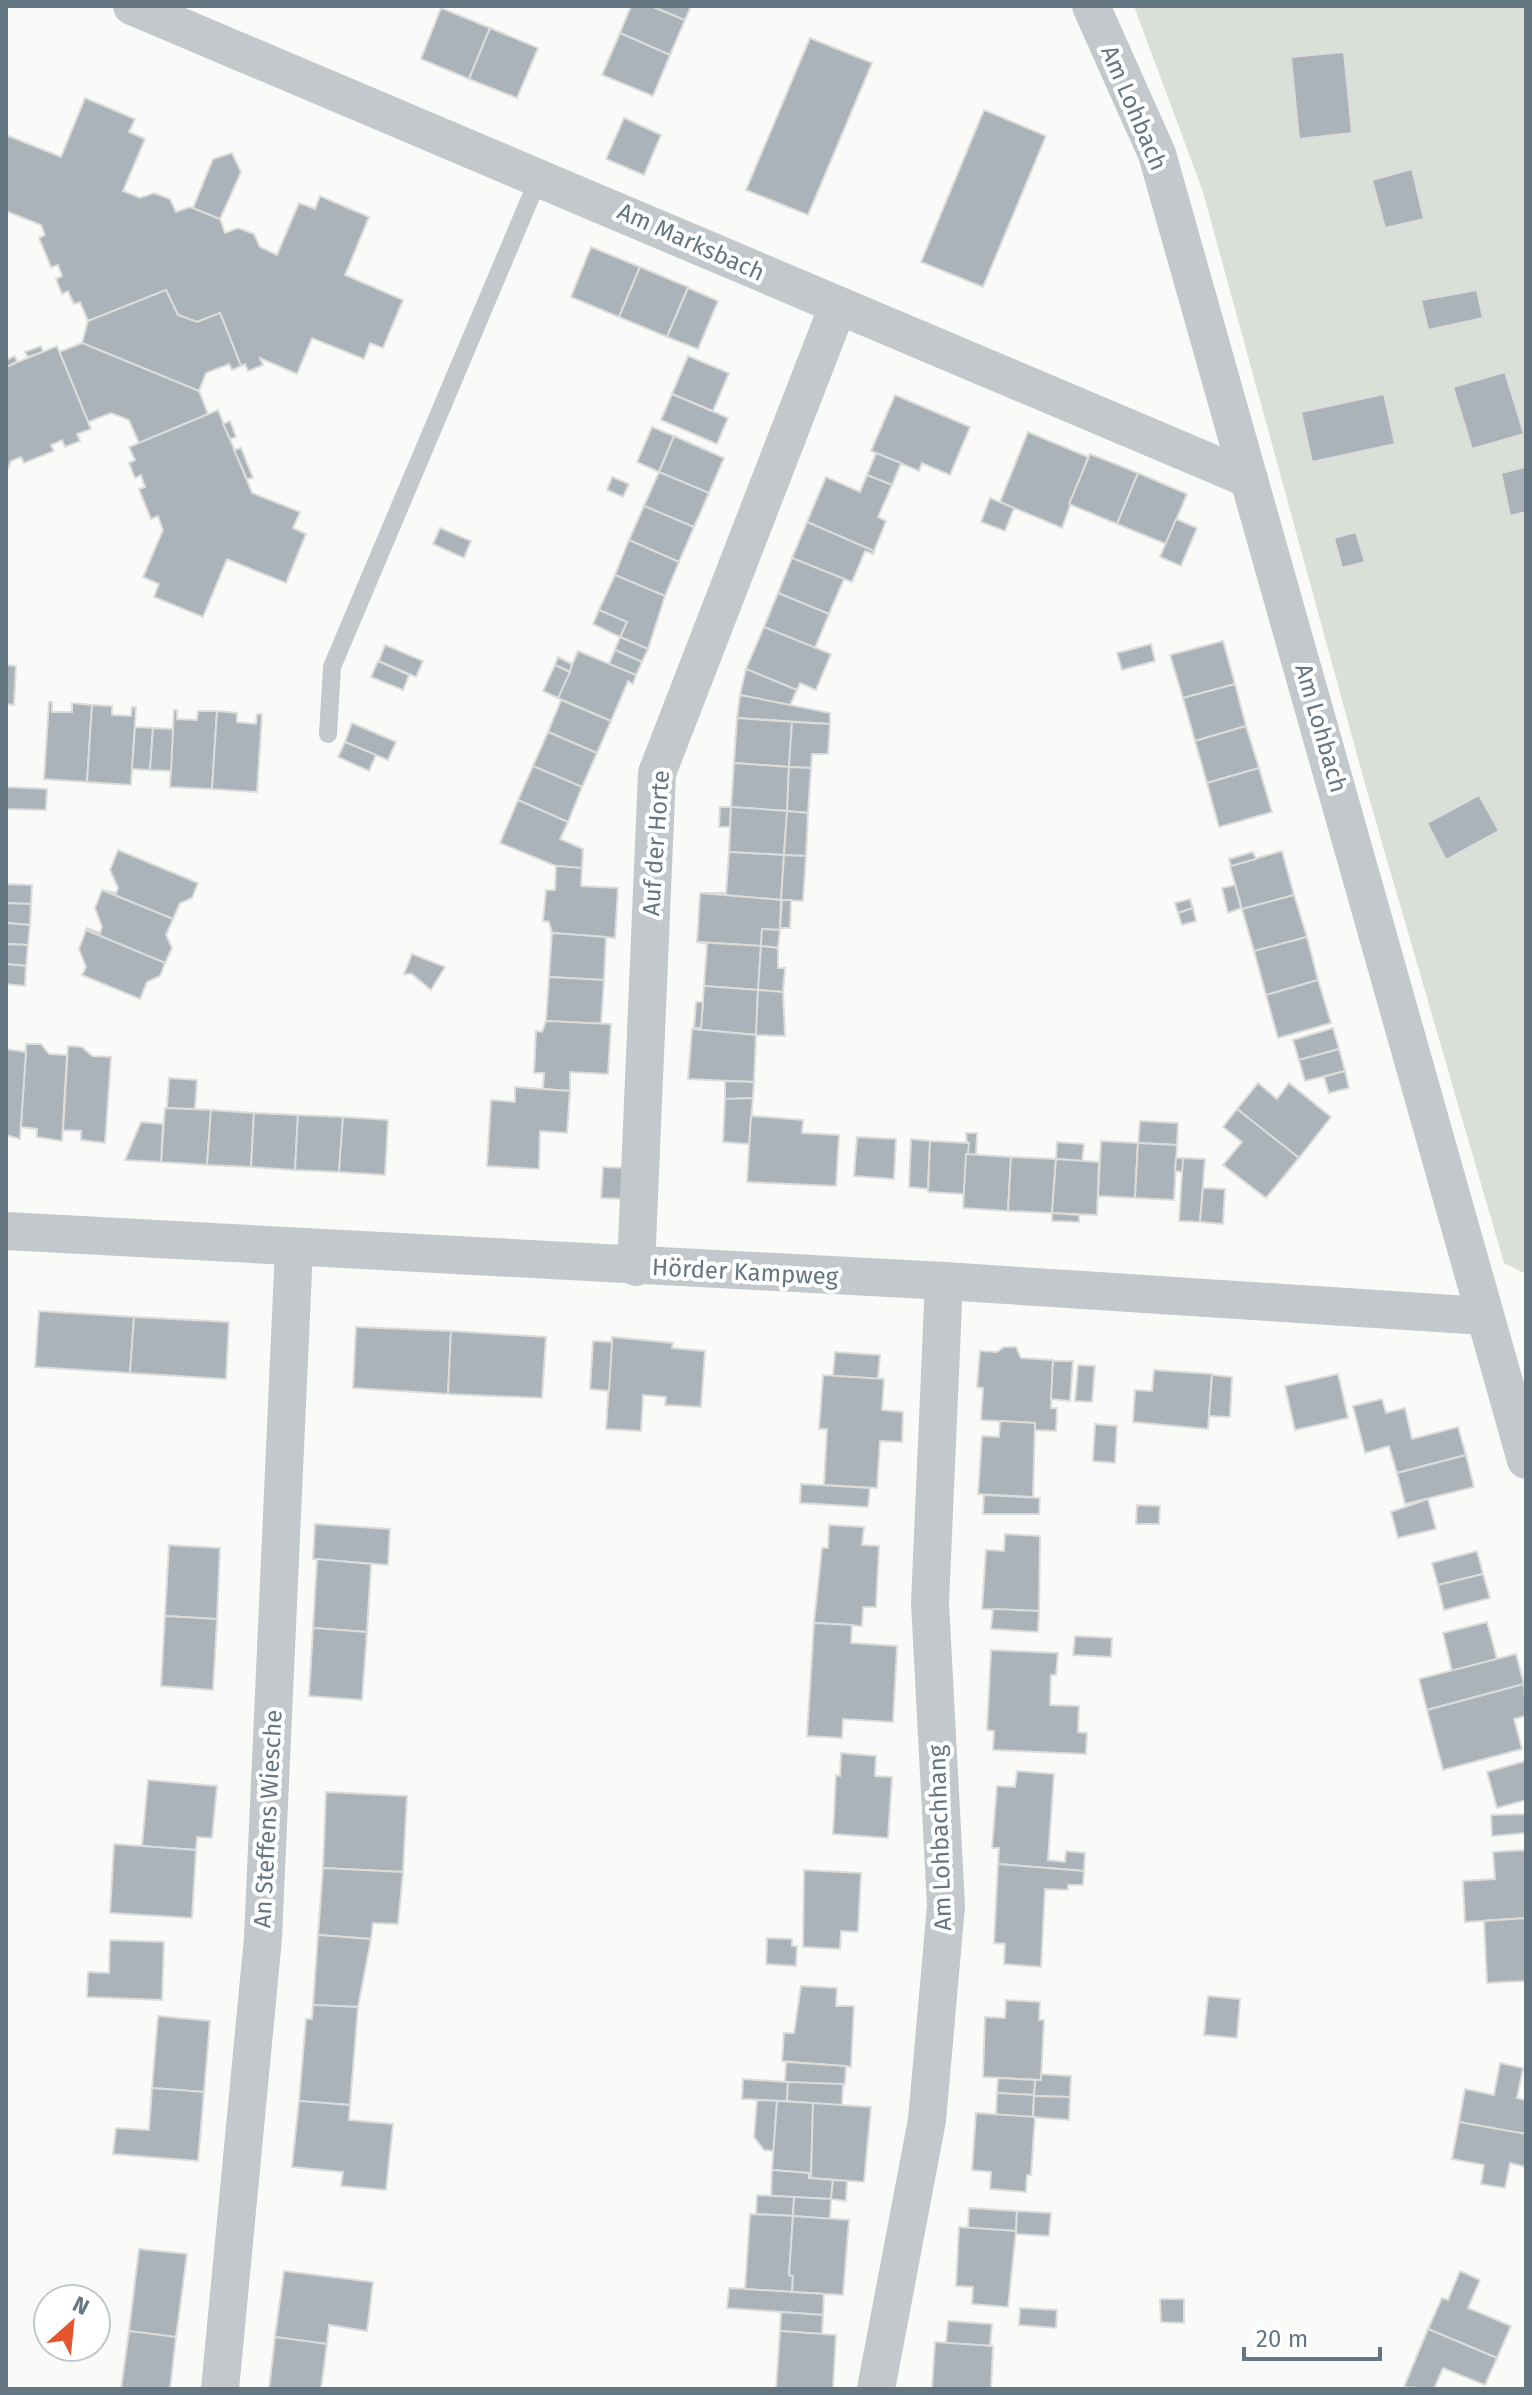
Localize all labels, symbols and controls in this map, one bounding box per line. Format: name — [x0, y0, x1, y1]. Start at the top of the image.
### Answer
street label: Am Lohbach — [1095, 41, 1173, 175]
street label: Am Marksbach — [613, 197, 769, 287]
street label: Am Lohbach — [1289, 660, 1353, 796]
street label: Auf der Horte — [637, 769, 675, 917]
street label: Hörder Kampweg — [651, 1253, 839, 1291]
street label: An Steffens Wiesche — [248, 1709, 288, 1929]
street label: Am Lohbachhang — [923, 1744, 957, 1932]
north arrow — [32, 2283, 112, 2363]
text: N — [68, 2290, 93, 2321]
scale bar — [1244, 2311, 1380, 2361]
text: 20 m — [1256, 2325, 1308, 2353]

